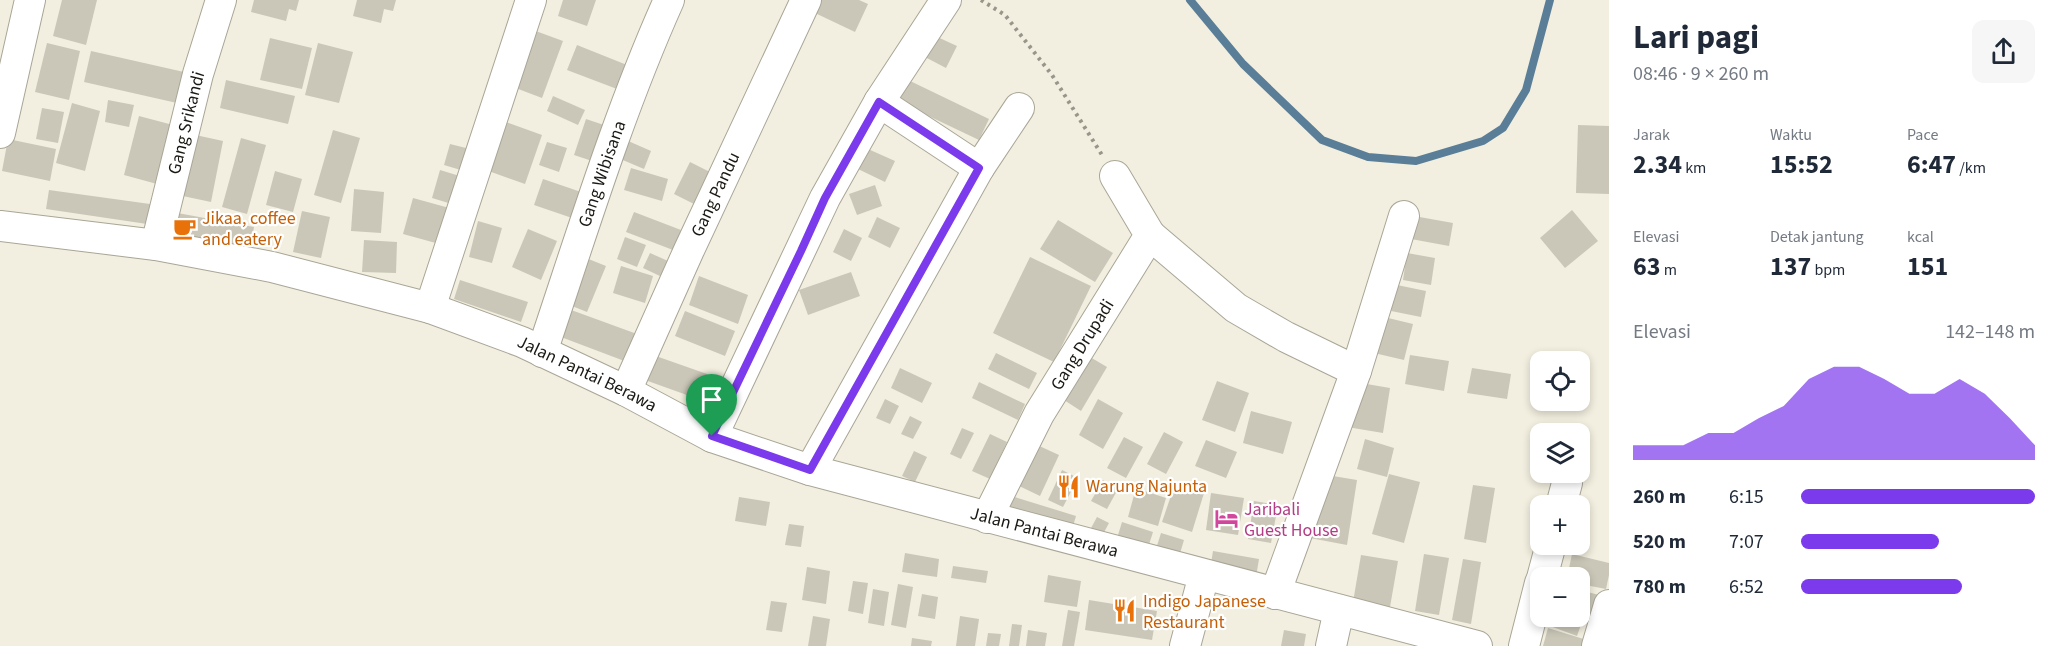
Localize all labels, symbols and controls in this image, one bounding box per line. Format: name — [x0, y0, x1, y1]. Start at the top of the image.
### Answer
text: Lari pagi — [1633, 14, 1759, 61]
button: share — [1972, 20, 2035, 83]
text: 08:46 · 9 × 260 m — [1633, 60, 1769, 88]
street label: Gang Srikandi — [161, 68, 211, 177]
street label: Gang Wibisana — [572, 117, 632, 230]
text: Jarak — [1633, 124, 1670, 146]
text: Waktu — [1770, 124, 1812, 146]
text: Pace — [1907, 124, 1938, 146]
text: 2.34 — [1633, 146, 1682, 183]
text: 15:52 — [1770, 146, 1833, 183]
text: 6:47 — [1907, 146, 1956, 183]
street label: Gang Pandu — [685, 148, 746, 241]
text: km — [1682, 157, 1706, 179]
text: /km — [1956, 157, 1986, 179]
place label: Jikaa, coffee and eatery — [202, 206, 296, 252]
cafe icon: Jikaa, coffee and eatery — [171, 215, 197, 241]
text: Elevasi — [1633, 226, 1679, 248]
text: Detak jantung — [1770, 226, 1864, 248]
text: kcal — [1907, 226, 1934, 248]
text: 63 — [1633, 248, 1660, 285]
text: 137 — [1770, 248, 1811, 285]
text: 151 — [1907, 248, 1948, 285]
text: m — [1660, 259, 1677, 281]
text: bpm — [1811, 259, 1845, 281]
street label: Gang Drupadi — [1044, 294, 1120, 395]
text: Elevasi — [1633, 318, 1691, 346]
text: 142–148 m — [1945, 318, 2035, 346]
street label: Jalan Pantai Berawa — [513, 329, 662, 418]
map controls — [1530, 351, 1590, 627]
button: locate — [1530, 351, 1590, 411]
pin — [686, 374, 737, 436]
icon: arrive — [695, 383, 728, 416]
button: layers — [1530, 423, 1590, 483]
restaurant icon: Warung Najunta — [1055, 473, 1081, 499]
place label: Warung Najunta — [1086, 474, 1207, 499]
text: 260 m — [1633, 483, 1686, 511]
text: 6:15 — [1729, 483, 1764, 511]
button: + — [1530, 495, 1590, 555]
place label: Jaribali Guest House — [1244, 497, 1339, 543]
street label: Jalan Pantai Berawa — [968, 500, 1121, 563]
hotel icon: Jaribali Guest House — [1213, 506, 1239, 532]
text: 520 m — [1633, 528, 1686, 556]
text: 7:07 — [1729, 528, 1764, 556]
button: − — [1530, 567, 1590, 627]
text: 780 m — [1633, 573, 1686, 601]
text: 6:52 — [1729, 573, 1764, 601]
place label: Indigo Japanese Restaurant — [1143, 589, 1266, 635]
restaurant icon: Indigo Japanese Restaurant — [1112, 598, 1138, 624]

